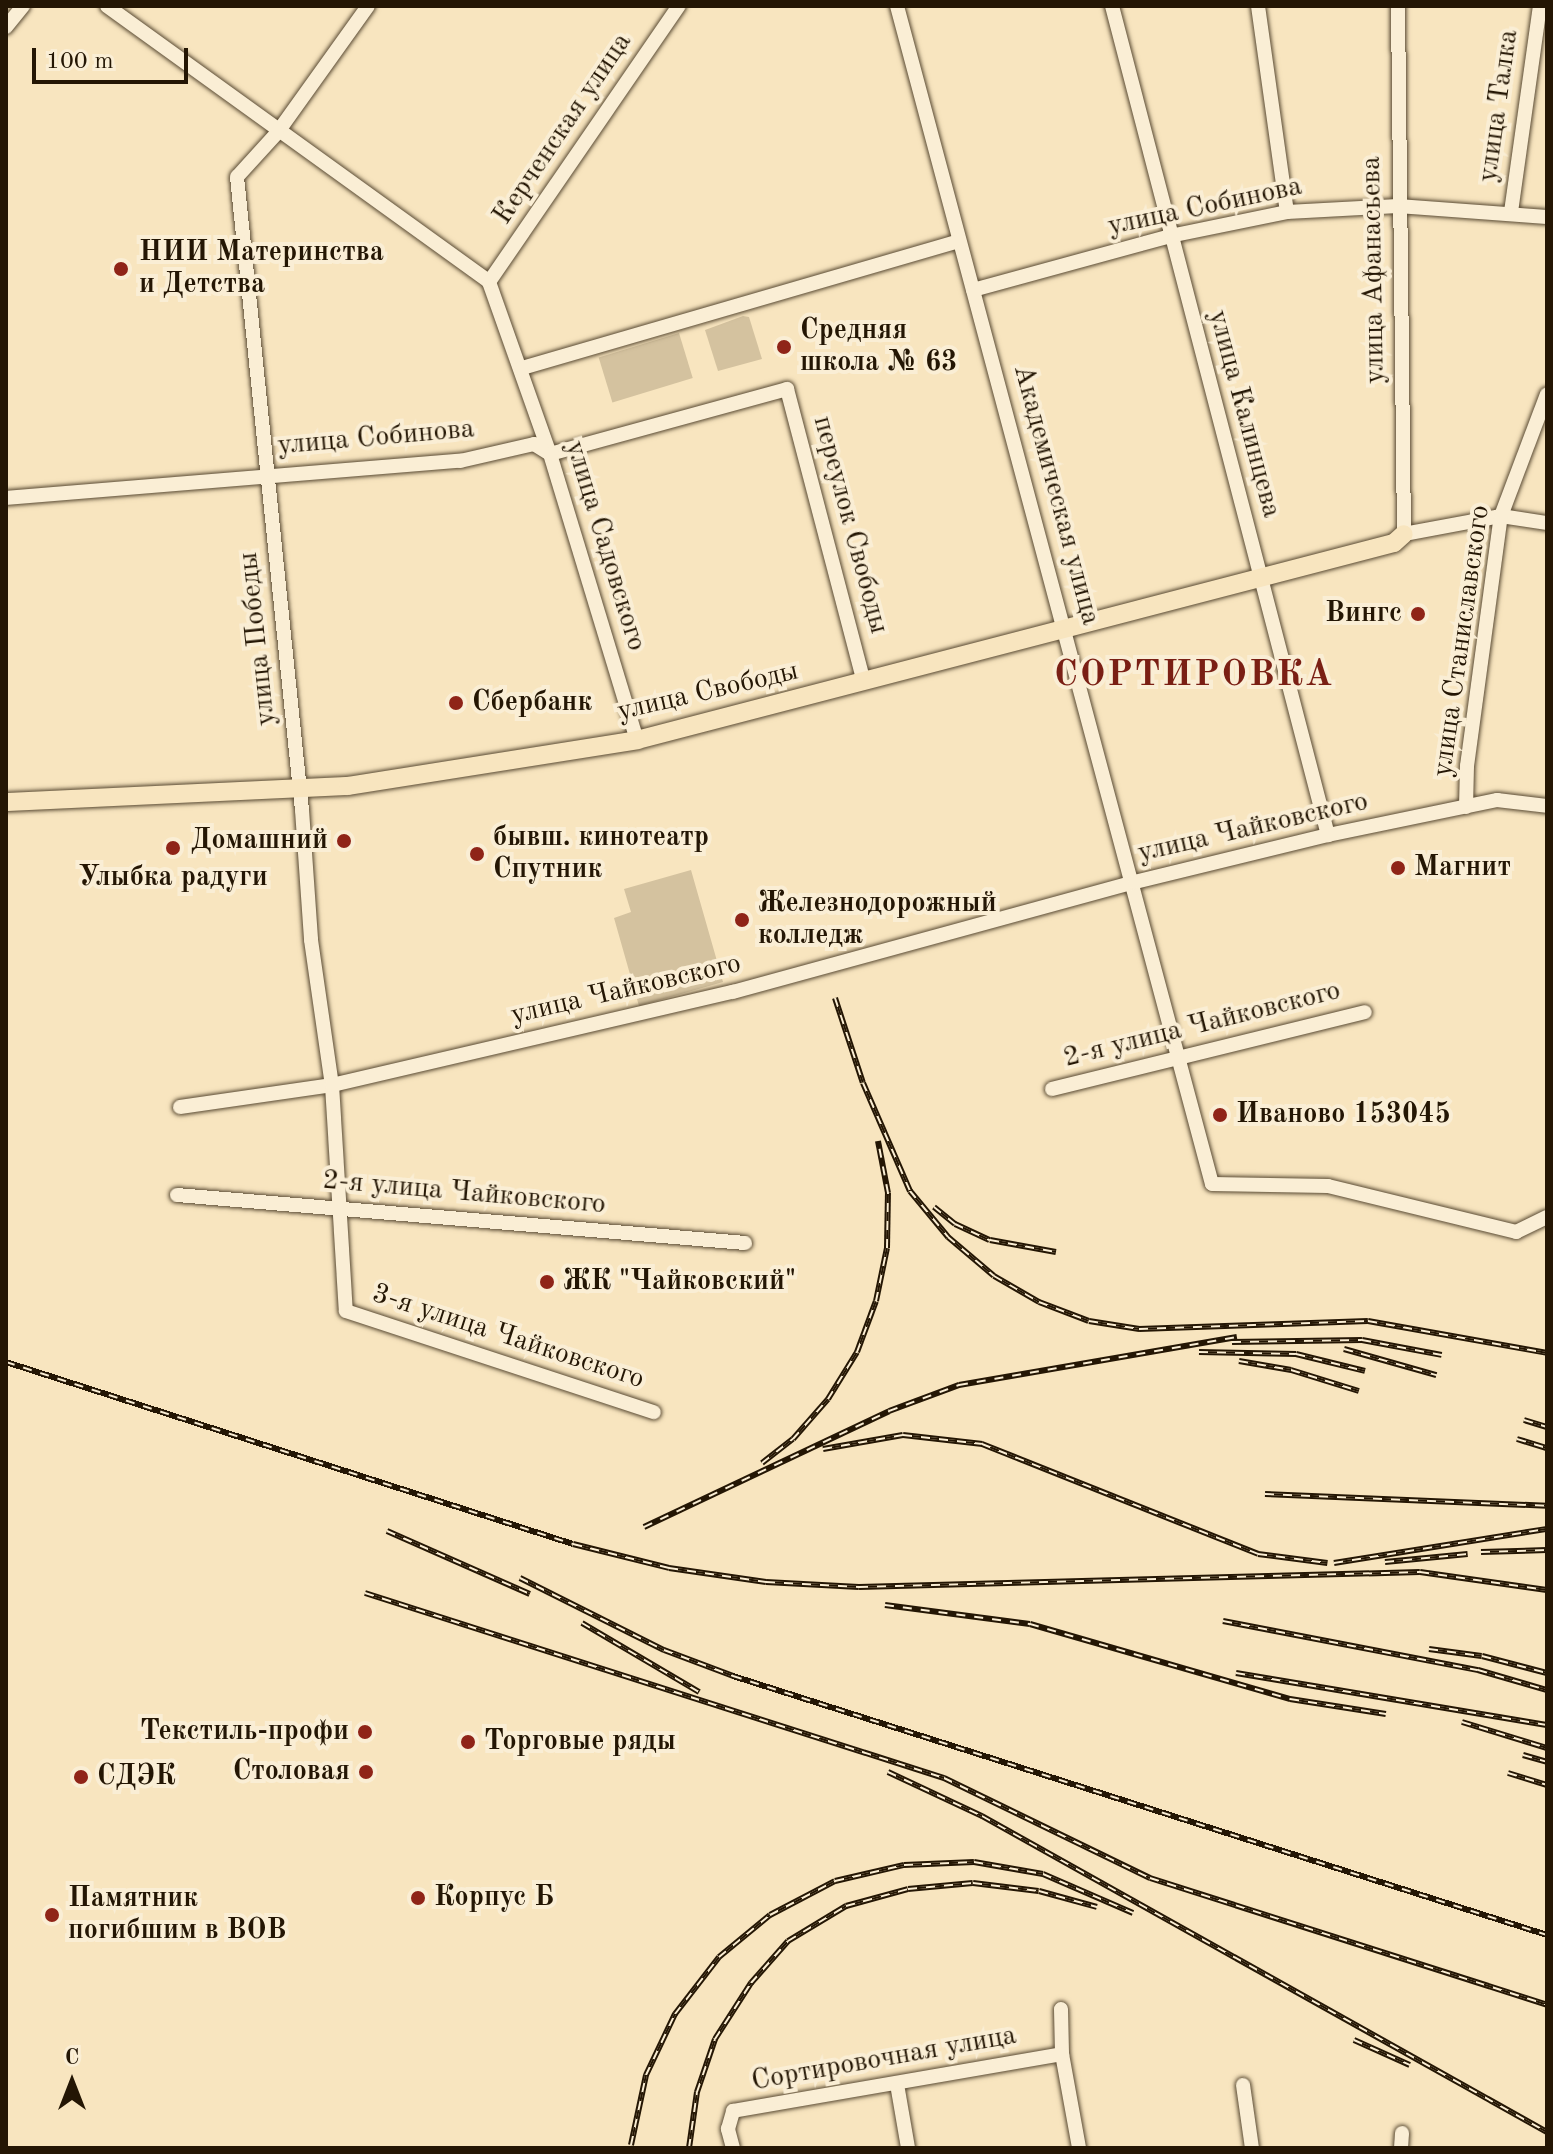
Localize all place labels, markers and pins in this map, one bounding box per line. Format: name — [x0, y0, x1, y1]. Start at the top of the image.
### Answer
place label: НИИ Материнства и Детства — [139, 236, 384, 302]
marker: НИИ Материнства и Детства — [110, 258, 132, 280]
place label: Средняя школа № 63 — [800, 314, 957, 380]
marker: Средняя школа № 63 — [775, 338, 793, 356]
place label: Вингс — [1325, 597, 1402, 631]
marker: Вингс — [1409, 605, 1427, 623]
place label: Сбербанк — [472, 686, 592, 720]
marker: Сбербанк — [447, 694, 465, 712]
place label: бывш. кинотеатр Спутник — [493, 821, 709, 887]
place label: Домашний — [191, 824, 328, 858]
marker: Домашний — [335, 832, 353, 850]
marker: Улыбка радуги — [164, 839, 182, 857]
marker: бывш. кинотеатр Спутник — [468, 845, 486, 863]
place label: Магнит — [1414, 851, 1511, 885]
marker: Магнит — [1389, 859, 1407, 877]
place label: Улыбка радуги — [78, 861, 268, 895]
place label: Железнодорожный колледж — [758, 887, 997, 953]
marker: Железнодорожный колледж — [733, 911, 751, 929]
place label: Иваново 153045 — [1236, 1098, 1451, 1132]
marker: Иваново 153045 — [1211, 1106, 1229, 1124]
place label: ЖК "Чайковский" — [563, 1265, 796, 1299]
marker: ЖК "Чайковский" — [538, 1273, 556, 1291]
place label: Текстиль-профи — [140, 1715, 349, 1749]
marker: Текстиль-профи — [356, 1723, 374, 1741]
place label: Торговые ряды — [484, 1725, 676, 1759]
marker: Торговые ряды — [459, 1733, 477, 1751]
place label: Столовая — [233, 1755, 350, 1789]
place label: СДЭК — [97, 1760, 176, 1794]
marker: Столовая — [357, 1763, 375, 1781]
marker: СДЭК — [72, 1768, 90, 1786]
place label: Корпус Б — [434, 1881, 554, 1915]
place label: Памятник погибшим в ВОВ — [68, 1882, 286, 1948]
marker: Корпус Б — [409, 1889, 427, 1907]
marker: Памятник погибшим в ВОВ — [43, 1906, 61, 1924]

